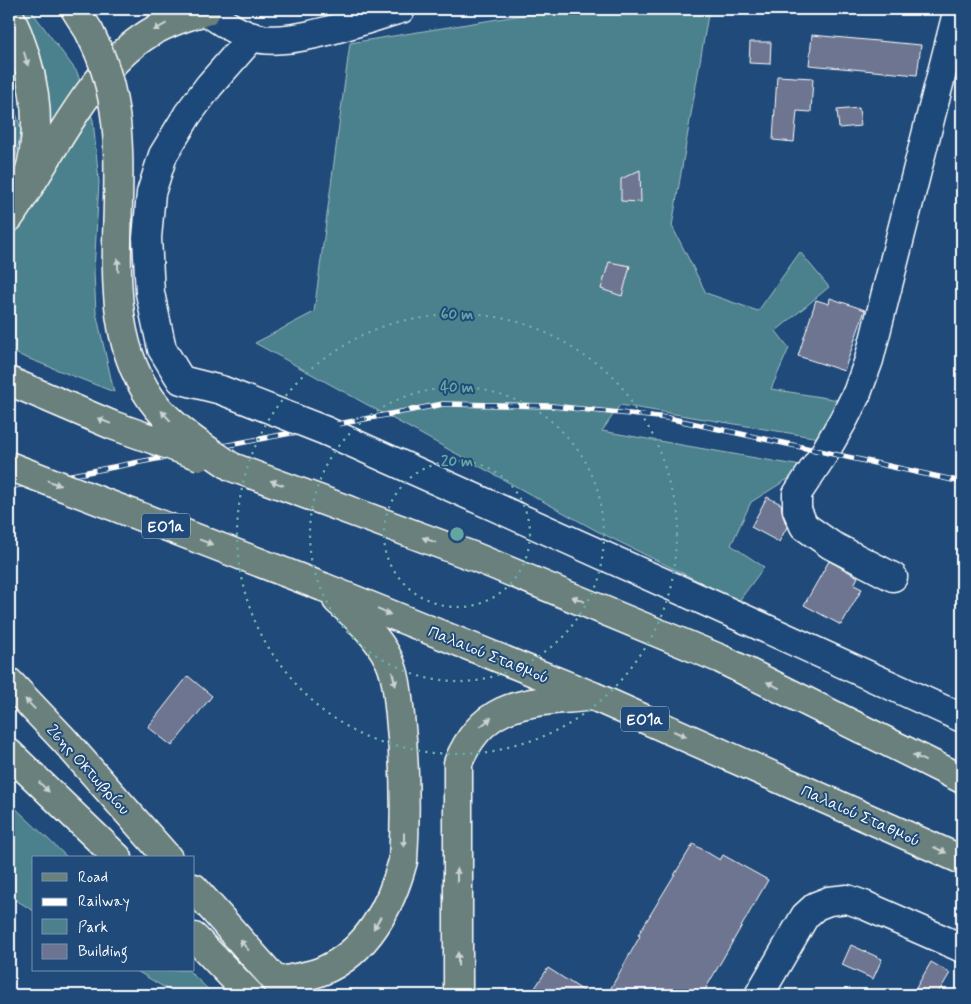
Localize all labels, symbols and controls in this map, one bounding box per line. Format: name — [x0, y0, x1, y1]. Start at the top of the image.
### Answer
one-way arrow — [153, 23, 167, 32]
one-way arrow — [23, 52, 31, 67]
one-way arrow — [114, 257, 122, 273]
text: 60 m — [441, 305, 473, 325]
text: 40 m — [440, 378, 474, 398]
one-way arrow — [160, 411, 172, 423]
one-way arrow — [97, 417, 111, 425]
text: 20 m — [441, 452, 473, 472]
one-way arrow — [47, 479, 62, 487]
one-way arrow — [269, 479, 284, 487]
road number: ΕΟ1α — [142, 514, 190, 538]
centre of rings — [448, 525, 466, 543]
one-way arrow — [421, 536, 436, 544]
one-way arrow — [199, 538, 214, 546]
one-way arrow — [571, 595, 585, 603]
one-way arrow — [377, 608, 392, 616]
street label: Παλαιού Σταθμού — [425, 622, 552, 689]
one-way arrow — [391, 671, 399, 686]
one-way arrow — [766, 681, 780, 689]
one-way arrow — [24, 699, 36, 711]
road number: ΕΟ1α — [621, 706, 669, 732]
one-way arrow — [480, 716, 493, 727]
street label: 26ης Οκτωβρίου — [42, 720, 134, 820]
one-way arrow — [673, 731, 687, 739]
one-way arrow — [911, 753, 926, 762]
one-way arrow — [38, 781, 50, 793]
street label: Παλαιού Σταθμού — [798, 781, 923, 852]
one-way arrow — [400, 833, 408, 849]
one-way arrow — [933, 847, 947, 855]
legend — [32, 856, 195, 972]
one-way arrow — [453, 867, 461, 883]
text: Road — [78, 868, 108, 888]
text: Railway — [78, 892, 130, 912]
one-way arrow — [372, 916, 381, 930]
text: Park — [78, 918, 108, 938]
one-way arrow — [239, 939, 250, 952]
text: Building — [78, 942, 128, 963]
one-way arrow — [454, 951, 462, 967]

